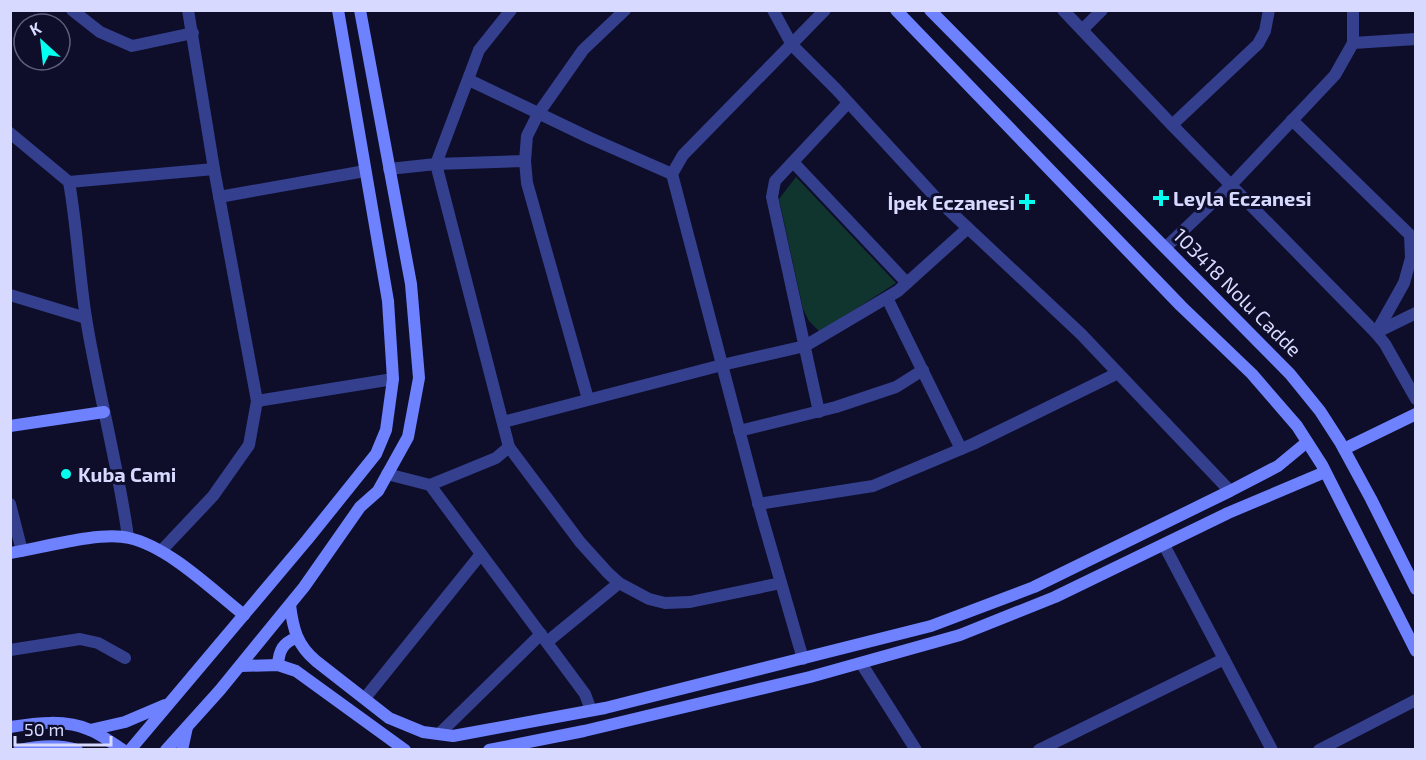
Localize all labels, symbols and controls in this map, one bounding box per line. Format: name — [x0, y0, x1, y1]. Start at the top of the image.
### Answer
north arrow — [12, 12, 72, 72]
text: K — [26, 17, 45, 39]
place label: Leyla Eczanesi — [1173, 186, 1312, 211]
place label: İpek Eczanesi — [887, 190, 1015, 214]
marker: Leyla Eczanesi — [1154, 191, 1168, 205]
marker: İpek Eczanesi — [1020, 195, 1034, 209]
street label: 103418 Nolu Cadde — [1169, 223, 1307, 361]
place label: Kuba Cami — [78, 462, 176, 486]
marker: Kuba Cami — [59, 467, 73, 481]
scale bar — [15, 709, 111, 747]
text: 50 m — [24, 718, 64, 740]

